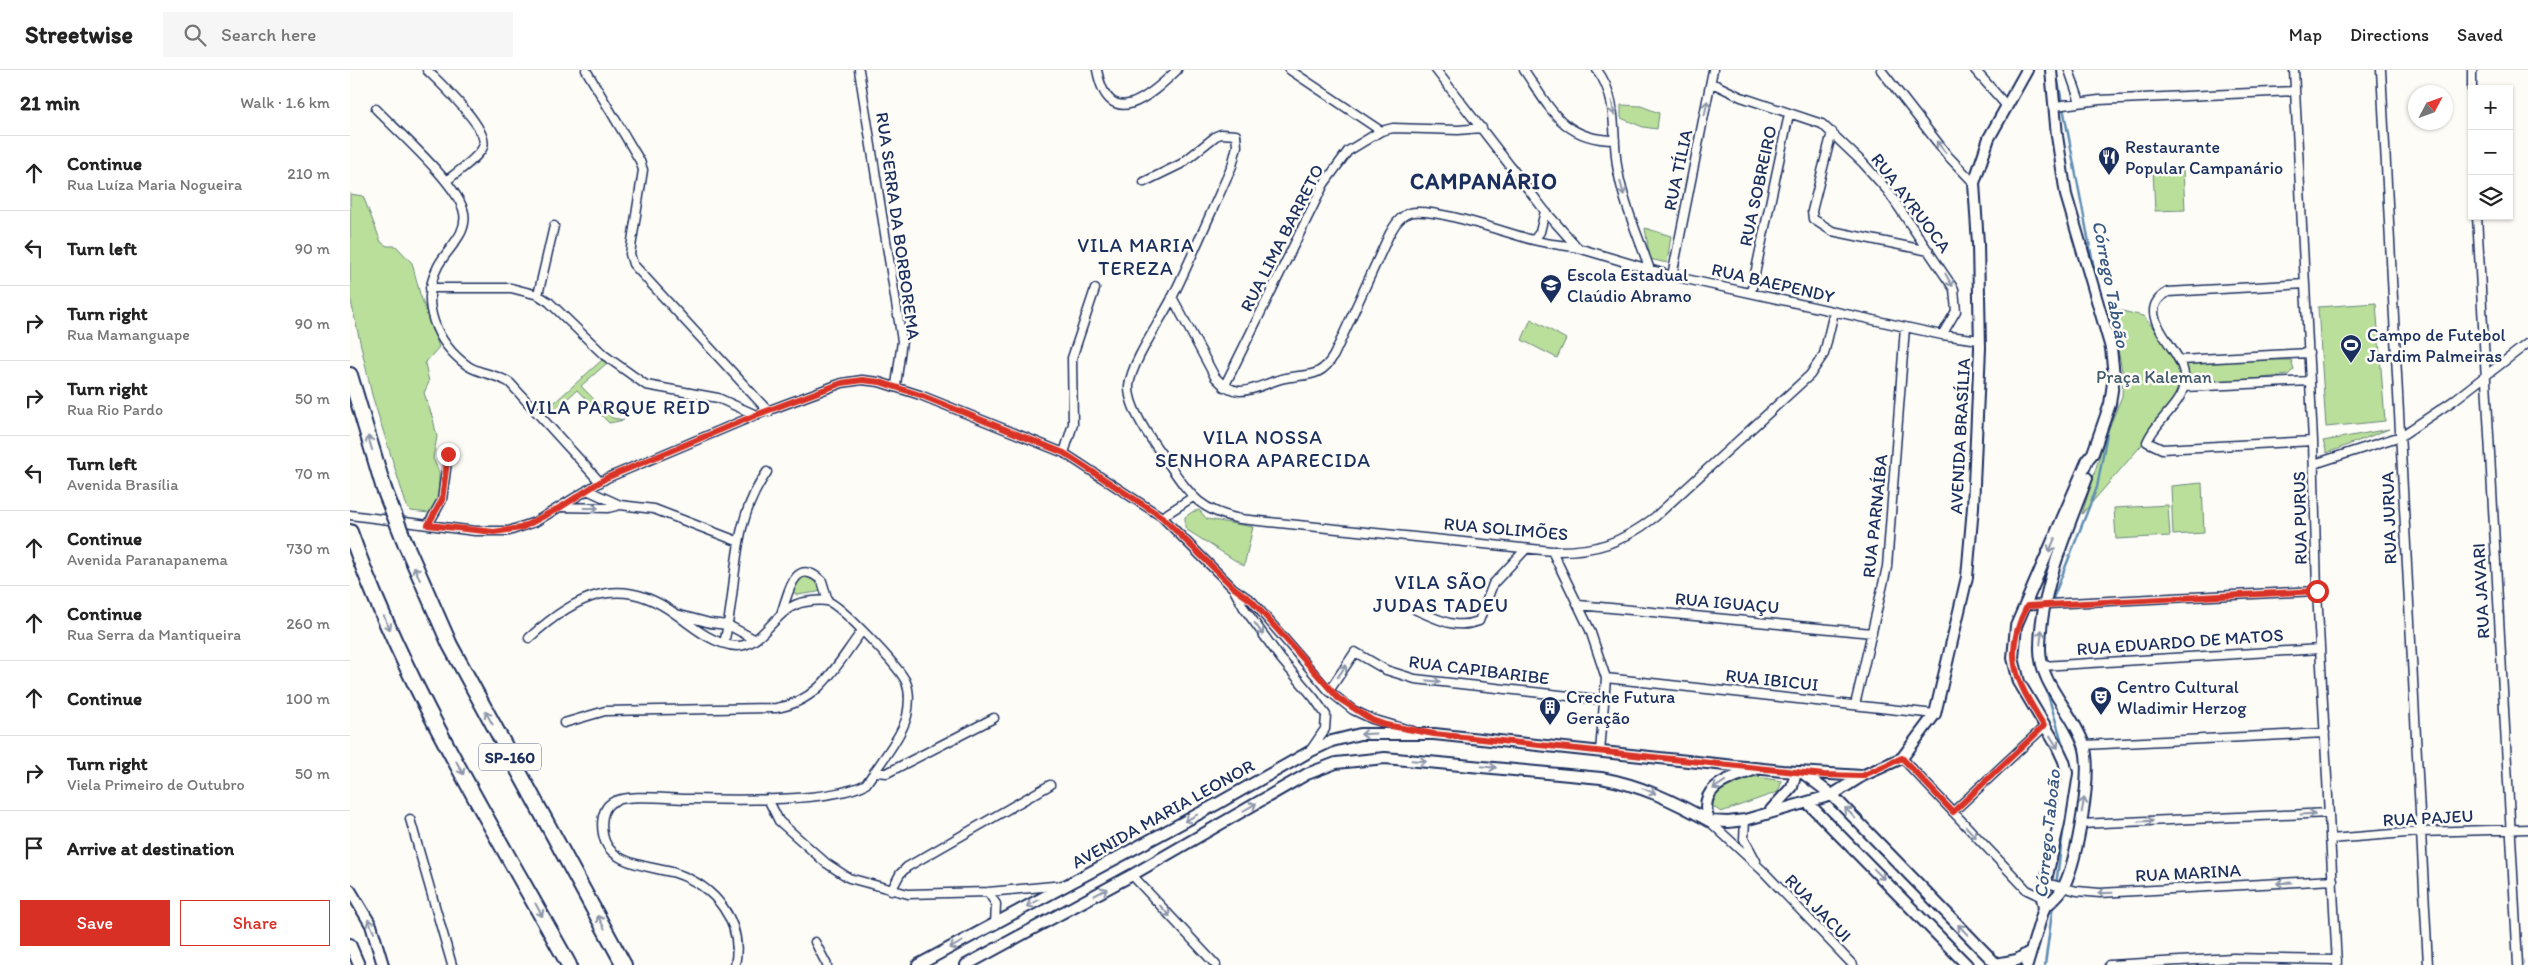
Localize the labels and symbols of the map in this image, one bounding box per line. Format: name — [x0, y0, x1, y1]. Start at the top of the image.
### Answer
north arrow — [2408, 85, 2453, 130]
one-way arrow — [1608, 99, 1618, 115]
one-way arrow — [1702, 100, 1712, 116]
street label: RUA SERRA DA BORBOREMA — [871, 111, 925, 342]
street label: RUA SOBREIRO — [1734, 124, 1782, 248]
street label: RUA TÍLIA — [1659, 127, 1697, 213]
place label: Restaurante Popular Campanário — [2125, 136, 2283, 179]
one-way arrow — [1936, 141, 1947, 154]
restaurant icon: Restaurante Popular Campanário — [2097, 145, 2121, 176]
street label: RUA AYRUOCA — [1866, 149, 1956, 258]
street label: RUA LIMA BARRETO — [1235, 161, 1329, 315]
district label: CAMPANÁRIO — [1410, 168, 1558, 195]
one-way arrow — [1618, 180, 1628, 196]
water label: Córrego Taboão — [2087, 218, 2135, 351]
district label: VILA MARIA TEREZA — [1077, 233, 1195, 280]
street label: RUA BAEPENDY — [1709, 258, 1837, 308]
place label: Escola Estadual Claúdio Abramo — [1567, 264, 1692, 307]
one-way arrow — [1944, 272, 1954, 286]
school or university icon: Escola Estadual Claúdio Abramo — [1539, 273, 1563, 304]
place label: Campo de Futebol Jardim Palmeiras — [2367, 324, 2506, 367]
sports icon: Campo de Futebol Jardim Palmeiras — [2339, 333, 2363, 364]
street label: AVENIDA BRASÍLIA — [1945, 357, 1975, 515]
park label: Praça Kaleman — [2096, 366, 2212, 388]
district label: VILA PARQUE REID — [525, 395, 711, 419]
district label: VILA NOSSA SENHORA APARECIDA — [1155, 425, 1371, 472]
one-way arrow — [365, 435, 374, 451]
route end — [437, 443, 460, 466]
street label: RUA PARNAÍBA — [1858, 452, 1892, 579]
street label: RUA PURUS — [2288, 471, 2312, 565]
street label: RUA JURUA — [2376, 471, 2402, 565]
one-way arrow — [582, 503, 598, 513]
street label: RUA SOLIMÕES — [1443, 513, 1569, 545]
one-way arrow — [2047, 537, 2056, 552]
street label: RUA JAVARI — [2468, 543, 2494, 639]
one-way arrow — [412, 566, 421, 581]
district label: VILA SÃO JUDAS TADEU — [1373, 570, 1509, 617]
route start — [2306, 580, 2329, 603]
street label: RUA IGUAÇU — [1674, 587, 1780, 619]
one-way arrow — [383, 615, 393, 630]
one-way arrow — [1254, 622, 1265, 635]
street label: RUA EDUARDO DE MATOS — [2076, 624, 2284, 660]
one-way arrow — [2036, 629, 2046, 645]
street label: RUA CAPIBARIBE — [1407, 650, 1551, 690]
street label: RUA IBICUI — [1724, 664, 1820, 696]
one-way arrow — [1337, 665, 1347, 679]
one-way arrow — [1424, 676, 1440, 686]
place label: Centro Cultural Wladimir Herzog — [2117, 676, 2247, 719]
theatre icon: Centro Cultural Wladimir Herzog — [2089, 685, 2113, 716]
place label: Creche Futura Geração — [1566, 686, 1675, 729]
building icon: Creche Futura Geração — [1538, 695, 1562, 726]
one-way arrow — [484, 711, 494, 726]
one-way arrow — [1361, 730, 1377, 739]
one-way arrow — [2049, 735, 2060, 749]
road number: SP-160 — [479, 744, 541, 770]
street label: AVENIDA MARIA LEONOR — [1068, 755, 1258, 873]
one-way arrow — [1410, 756, 1426, 766]
one-way arrow — [456, 760, 466, 774]
one-way arrow — [1480, 763, 1496, 772]
water label: Córrego Taboão — [2029, 767, 2065, 899]
one-way arrow — [1713, 780, 1727, 790]
one-way arrow — [1641, 787, 1656, 796]
one-way arrow — [2079, 797, 2089, 813]
one-way arrow — [1243, 802, 1258, 812]
street label: RUA PAJEU — [2382, 805, 2474, 831]
one-way arrow — [1844, 807, 1856, 820]
one-way arrow — [2300, 809, 2316, 818]
one-way arrow — [1184, 813, 1199, 823]
one-way arrow — [2138, 817, 2154, 826]
one-way arrow — [1965, 826, 1977, 838]
street label: RUA MARINA — [2135, 859, 2242, 887]
one-way arrow — [1873, 868, 1885, 881]
street label: RUA JACUI — [1780, 869, 1856, 947]
one-way arrow — [2277, 878, 2293, 888]
one-way arrow — [1093, 887, 1108, 896]
one-way arrow — [2097, 888, 2113, 897]
one-way arrow — [1026, 899, 1041, 909]
one-way arrow — [534, 903, 544, 917]
one-way arrow — [1159, 904, 1171, 917]
one-way arrow — [595, 916, 605, 930]
one-way arrow — [366, 919, 376, 934]
one-way arrow — [1957, 924, 1969, 936]
one-way arrow — [949, 940, 964, 950]

